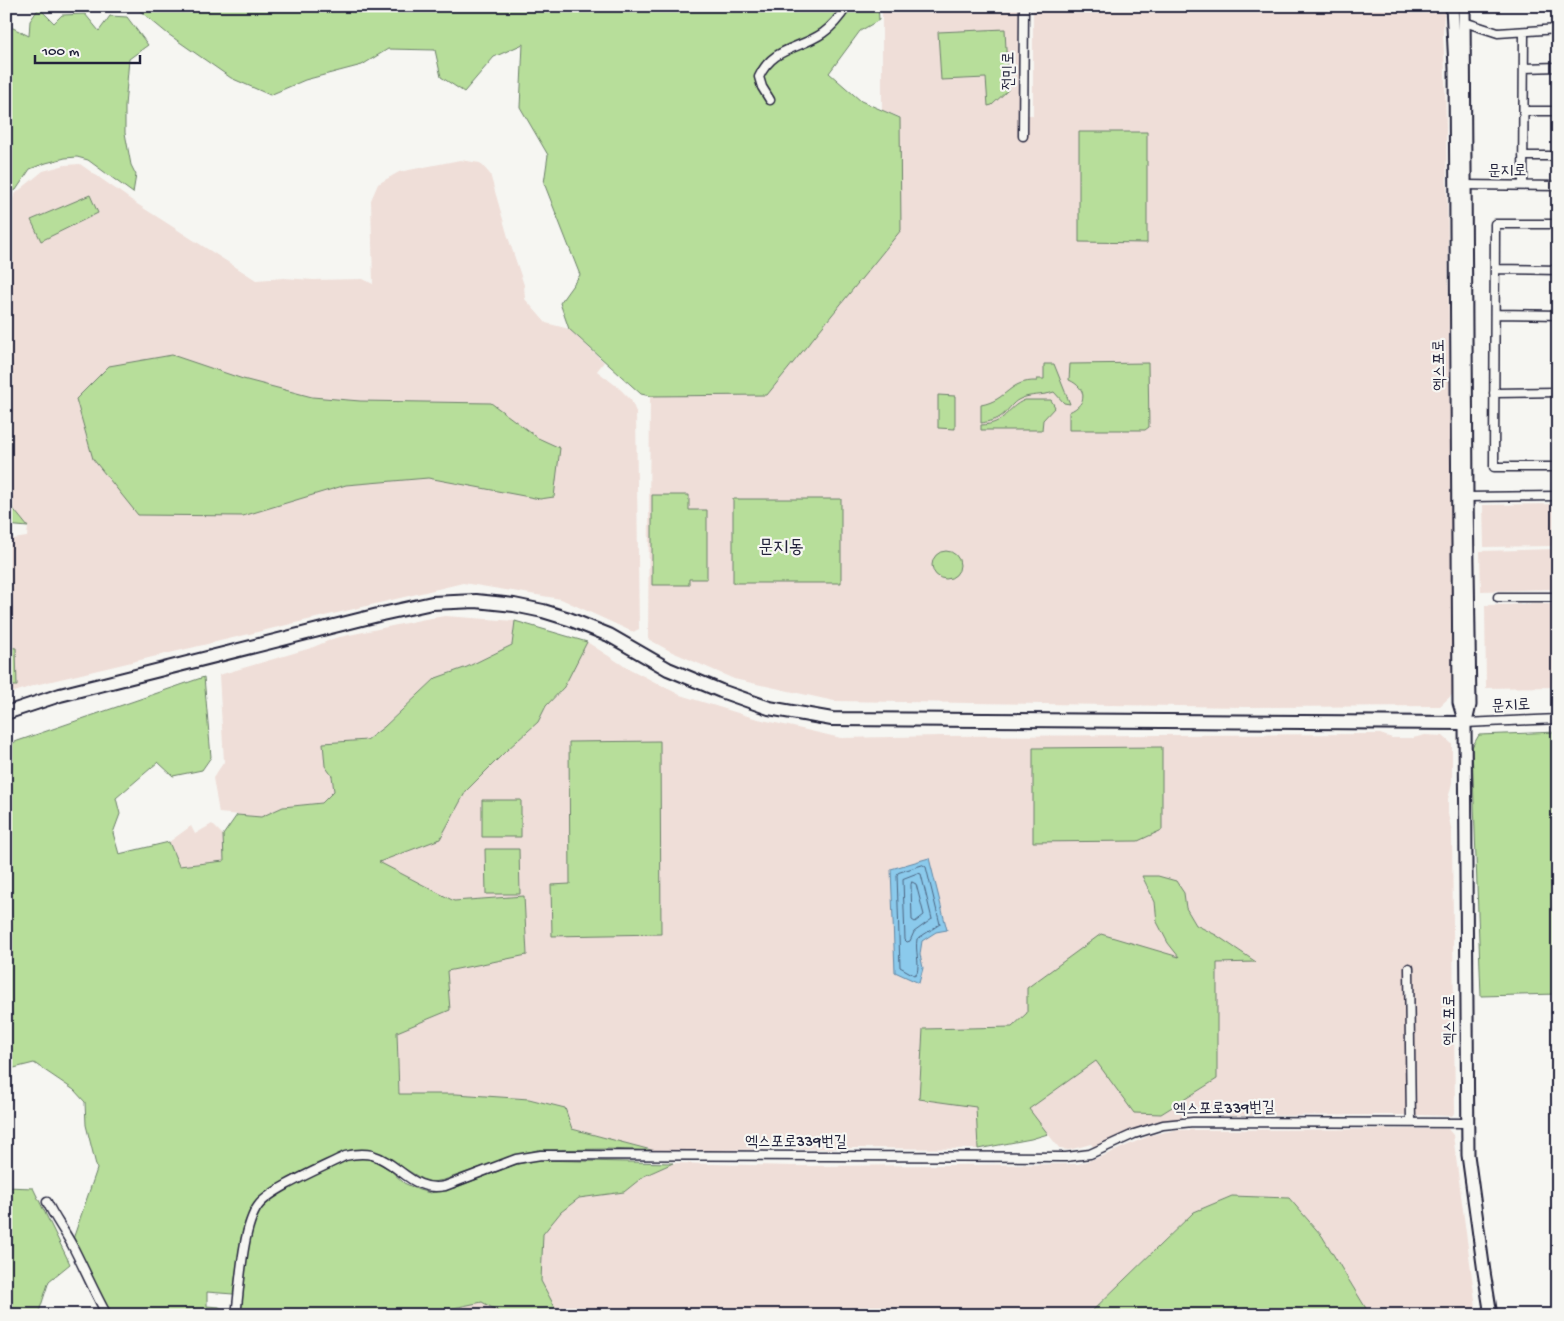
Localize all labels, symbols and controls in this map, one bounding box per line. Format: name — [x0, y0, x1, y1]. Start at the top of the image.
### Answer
scale bar — [35, 32, 140, 64]
text: 100 m — [41, 43, 80, 61]
street label: 전민로 — [1001, 52, 1020, 90]
street label: 문지로 — [1488, 163, 1526, 182]
street label: 엑스포로 — [1431, 339, 1451, 391]
district label: 문지동 — [758, 537, 804, 560]
street label: 문지로 — [1491, 697, 1531, 717]
street label: 엑스포로 — [1442, 994, 1461, 1046]
street label: 엑스포로339번길 — [1173, 1100, 1275, 1120]
street label: 엑스포로339번길 — [745, 1134, 847, 1153]

